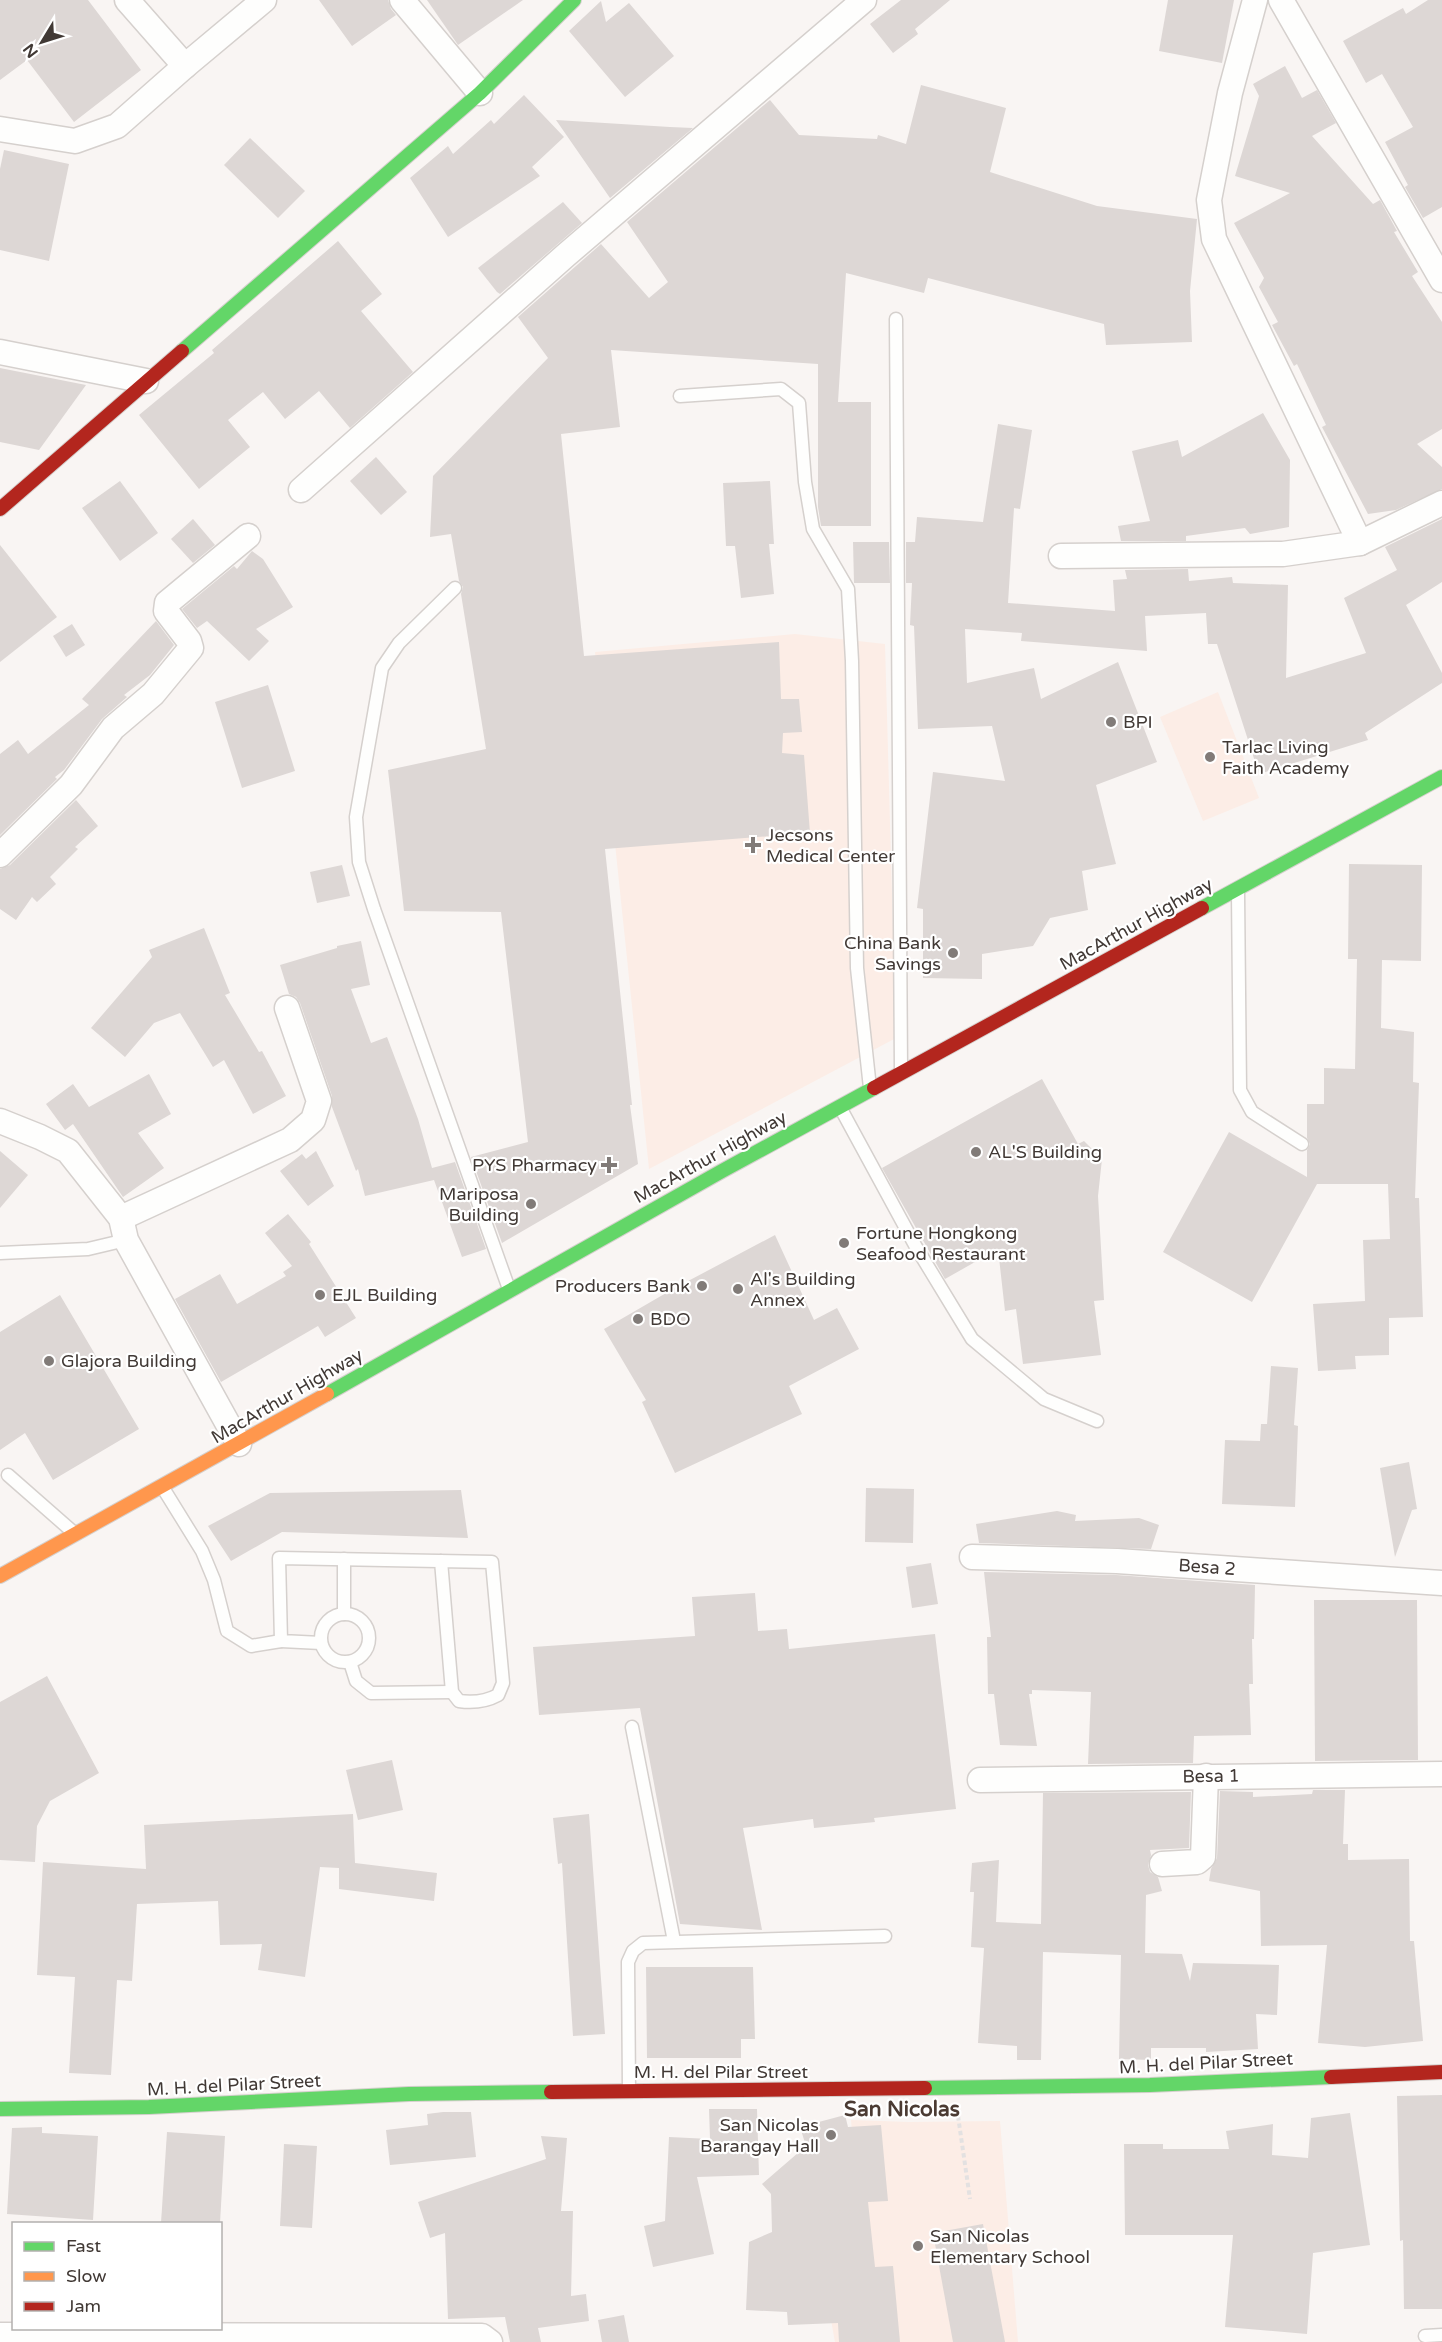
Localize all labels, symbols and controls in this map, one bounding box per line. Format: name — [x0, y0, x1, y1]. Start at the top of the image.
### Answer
north arrow — [12, 12, 72, 72]
text: N — [19, 39, 43, 62]
place label: BPI — [1123, 711, 1153, 733]
marker: BPI — [1104, 715, 1118, 729]
place label: Tarlac Living Faith Academy — [1222, 736, 1350, 779]
marker: Tarlac Living Faith Academy — [1203, 750, 1217, 764]
place label: Jecsons Medical Center — [766, 824, 895, 867]
marker: Jecsons Medical Center — [744, 836, 762, 854]
street label: MacArthur Highway — [1056, 873, 1217, 975]
place label: China Bank Savings — [844, 932, 941, 975]
marker: China Bank Savings — [946, 946, 960, 960]
street label: MacArthur Highway — [630, 1106, 791, 1208]
place label: AL'S Building — [988, 1141, 1102, 1163]
marker: AL'S Building — [969, 1145, 983, 1159]
place label: PYS Pharmacy — [472, 1154, 597, 1176]
marker: PYS Pharmacy — [602, 1158, 616, 1172]
place label: Mariposa Building — [439, 1183, 519, 1226]
marker: Mariposa Building — [524, 1197, 538, 1211]
place label: Fortune Hongkong Seafood Restaurant — [856, 1222, 1026, 1265]
marker: Fortune Hongkong Seafood Restaurant — [837, 1236, 851, 1250]
place label: Al's Building Annex — [750, 1268, 856, 1311]
place label: Producers Bank — [555, 1275, 690, 1297]
marker: Producers Bank — [695, 1279, 709, 1293]
marker: Al's Building Annex — [731, 1282, 745, 1296]
place label: EJL Building — [332, 1284, 437, 1306]
marker: EJL Building — [313, 1288, 327, 1302]
place label: BDO — [650, 1308, 691, 1330]
marker: BDO — [631, 1312, 645, 1326]
street label: MacArthur Highway — [207, 1343, 367, 1448]
place label: Glajora Building — [61, 1350, 197, 1372]
marker: Glajora Building — [42, 1354, 56, 1368]
street label: Besa 2 — [1178, 1554, 1236, 1580]
street label: Besa 1 — [1182, 1765, 1240, 1787]
street label: M. H. del Pilar Street — [1118, 2047, 1294, 2079]
street label: M. H. del Pilar Street — [634, 2061, 808, 2083]
street label: M. H. del Pilar Street — [146, 2069, 322, 2101]
district label: San Nicolas — [844, 2097, 960, 2122]
place label: San Nicolas Barangay Hall — [700, 2114, 819, 2157]
marker: San Nicolas Barangay Hall — [824, 2128, 838, 2142]
legend — [12, 2222, 222, 2330]
place label: San Nicolas Elementary School — [930, 2225, 1090, 2268]
text: Fast — [66, 2235, 101, 2257]
marker: San Nicolas Elementary School — [911, 2239, 925, 2253]
text: Slow — [66, 2265, 107, 2287]
text: Jam — [66, 2295, 101, 2317]

